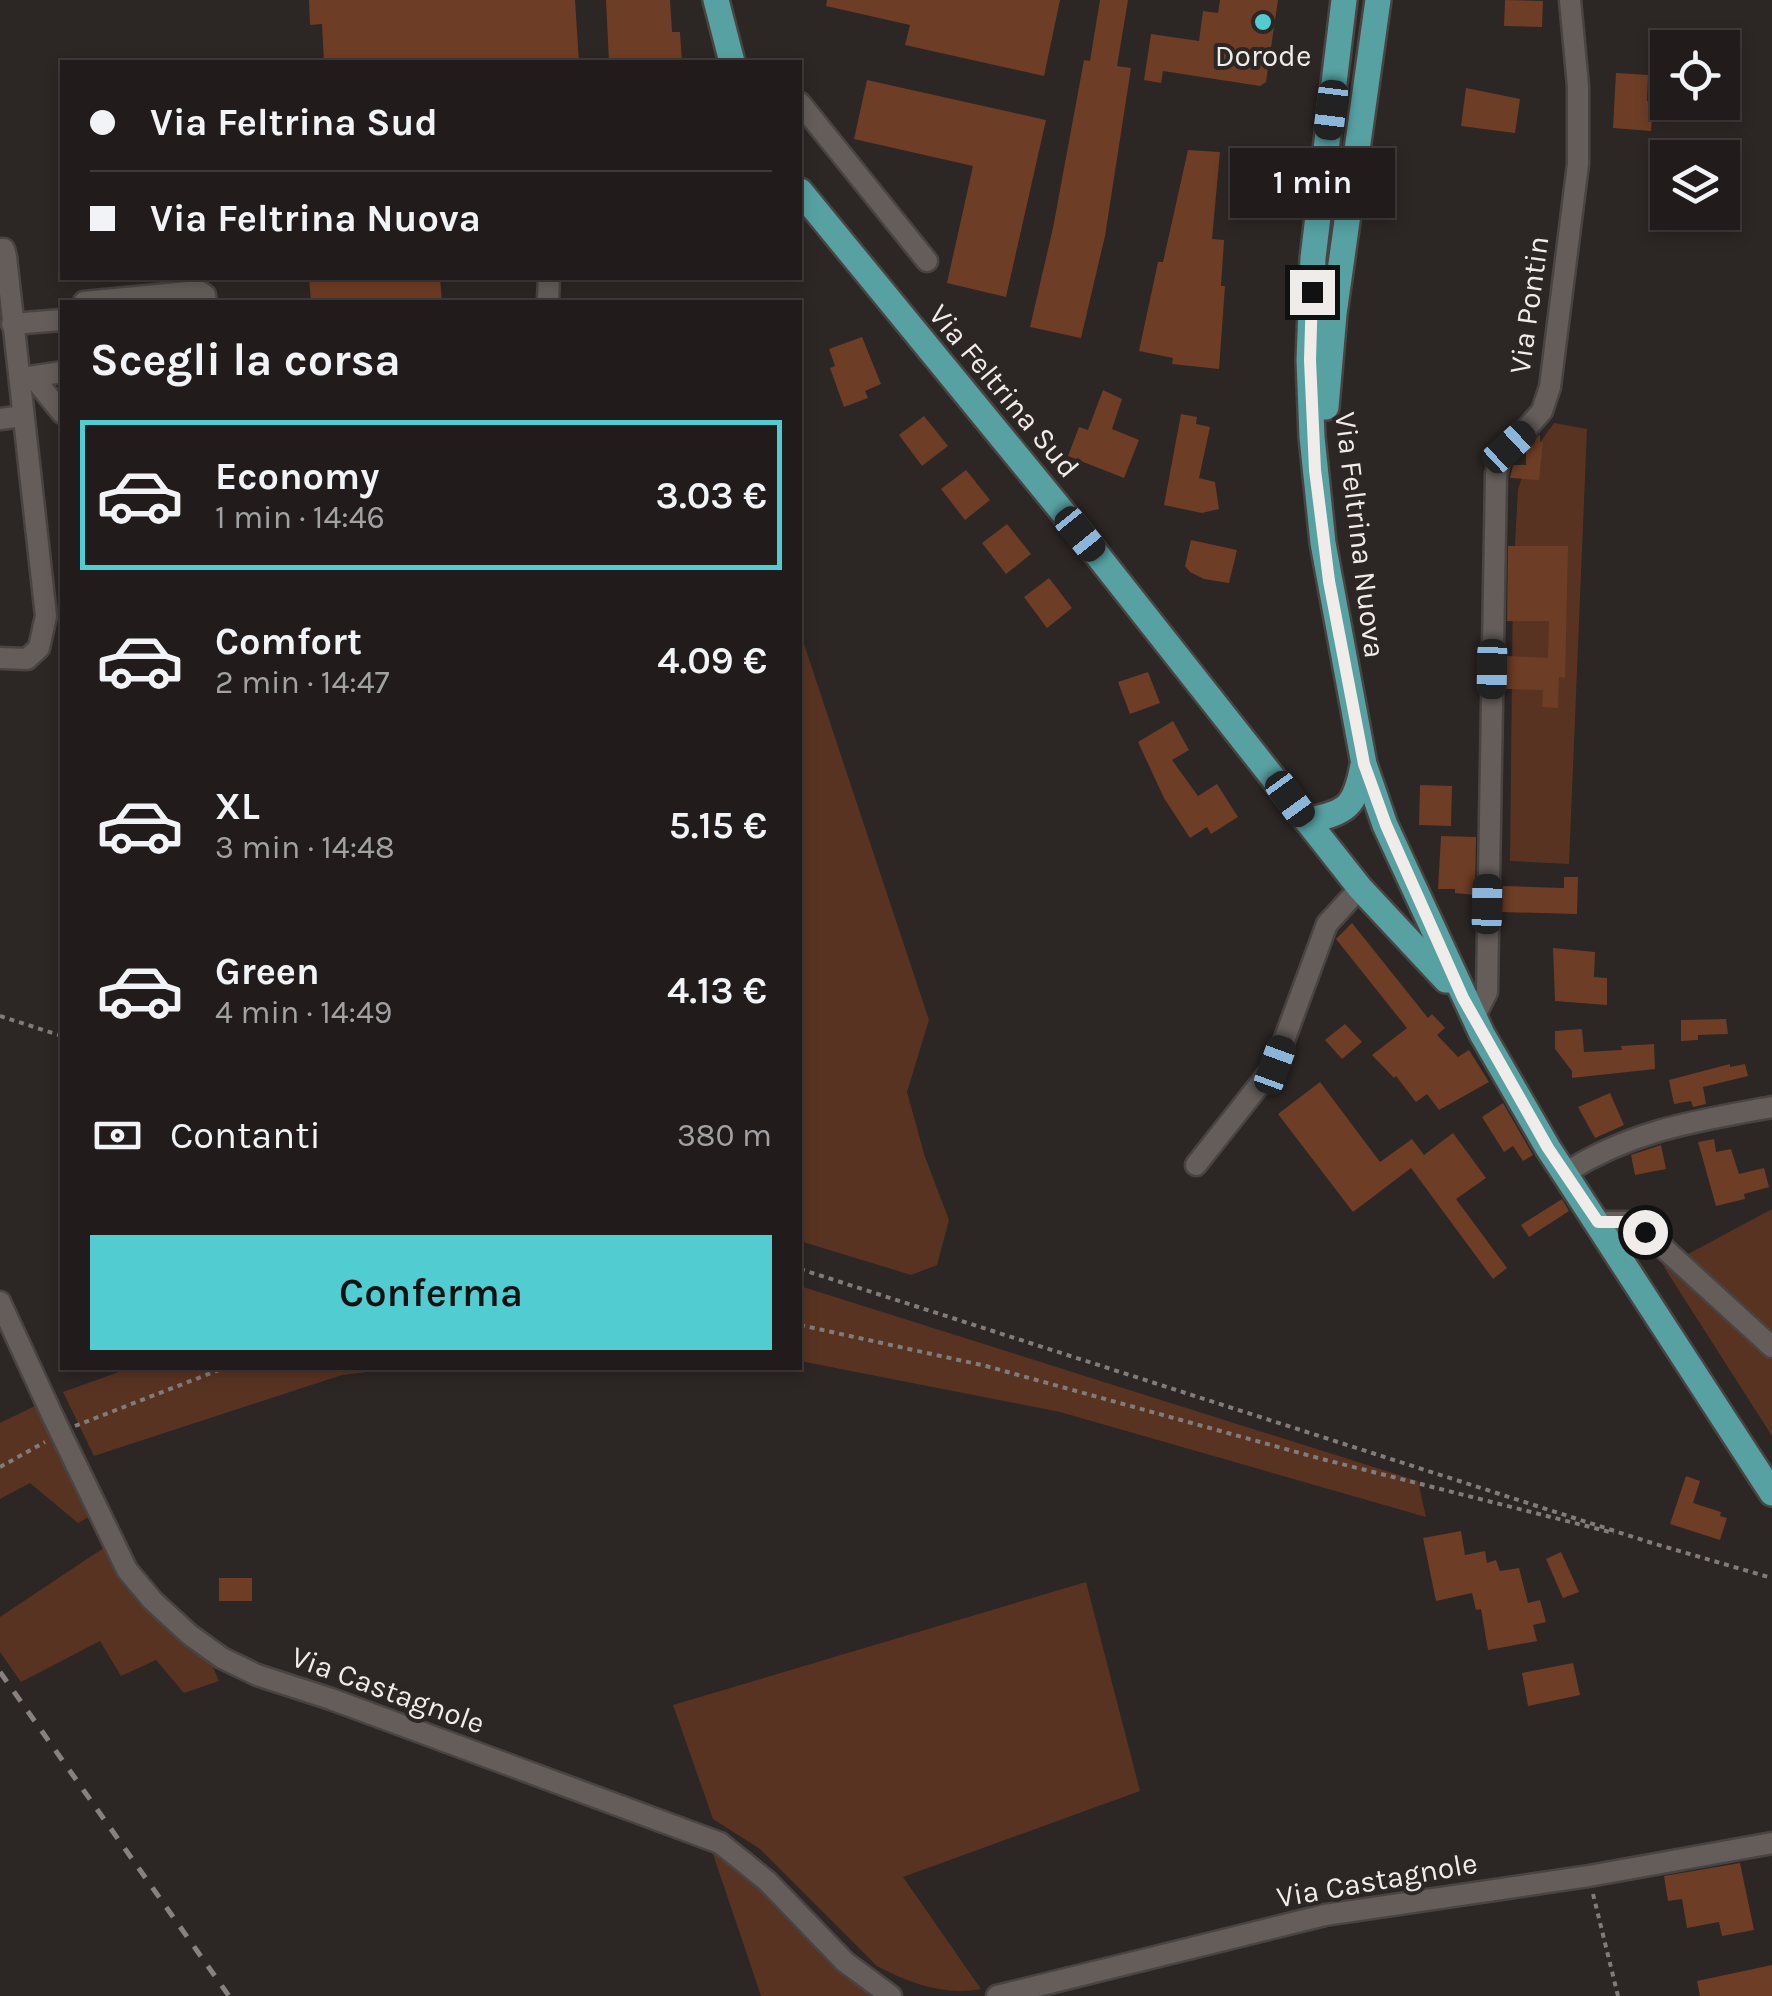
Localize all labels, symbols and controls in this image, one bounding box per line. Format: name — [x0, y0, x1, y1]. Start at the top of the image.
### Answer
marker: Dorode — [1252, 11, 1274, 33]
map controls — [1650, 30, 1740, 230]
button: locate — [1650, 30, 1740, 120]
place label: Dorode — [1215, 38, 1311, 74]
car — [1312, 78, 1350, 142]
text: Via Feltrina Sud — [150, 100, 438, 145]
button: layers — [1650, 140, 1740, 230]
callout: 1 min — [1230, 147, 1394, 217]
text: 1 min — [1273, 164, 1352, 201]
text: Via Feltrina Nuova — [150, 196, 481, 241]
street label: Via Pontin — [1502, 234, 1556, 376]
route end — [1290, 270, 1335, 315]
street label: Via Feltrina Sud — [921, 297, 1087, 485]
text: Scegli la corsa — [90, 334, 401, 386]
street label: Via Feltrina Nuova — [1327, 410, 1393, 660]
car — [1477, 416, 1541, 478]
icon: car — [95, 450, 185, 540]
text: Economy — [215, 454, 379, 499]
text: 3.03 € — [656, 473, 767, 518]
text: 1 min · 14:46 — [215, 499, 385, 536]
car — [1049, 501, 1111, 567]
icon: car — [95, 615, 185, 705]
text: Comfort — [215, 619, 362, 664]
text: 4.09 € — [657, 638, 767, 683]
car — [1476, 639, 1508, 699]
text: 2 min · 14:47 — [215, 664, 390, 701]
car — [1260, 766, 1320, 832]
icon: car — [95, 780, 185, 870]
text: XL — [215, 784, 260, 829]
text: 5.15 € — [669, 803, 767, 848]
text: 3 min · 14:48 — [215, 829, 395, 866]
car — [1471, 874, 1503, 934]
icon: car — [95, 945, 185, 1035]
text: Green — [215, 949, 320, 994]
text: 4.13 € — [667, 968, 767, 1013]
text: 4 min · 14:49 — [215, 994, 392, 1031]
car — [1251, 1032, 1299, 1098]
icon: cash — [90, 1108, 145, 1163]
text: Contanti — [170, 1113, 321, 1158]
text: 380 m — [677, 1117, 772, 1154]
route start — [1623, 1210, 1668, 1255]
button: Conferma — [90, 1235, 772, 1350]
street label: Via Castagnole — [286, 1638, 490, 1742]
street label: Via Castagnole — [1274, 1845, 1480, 1915]

